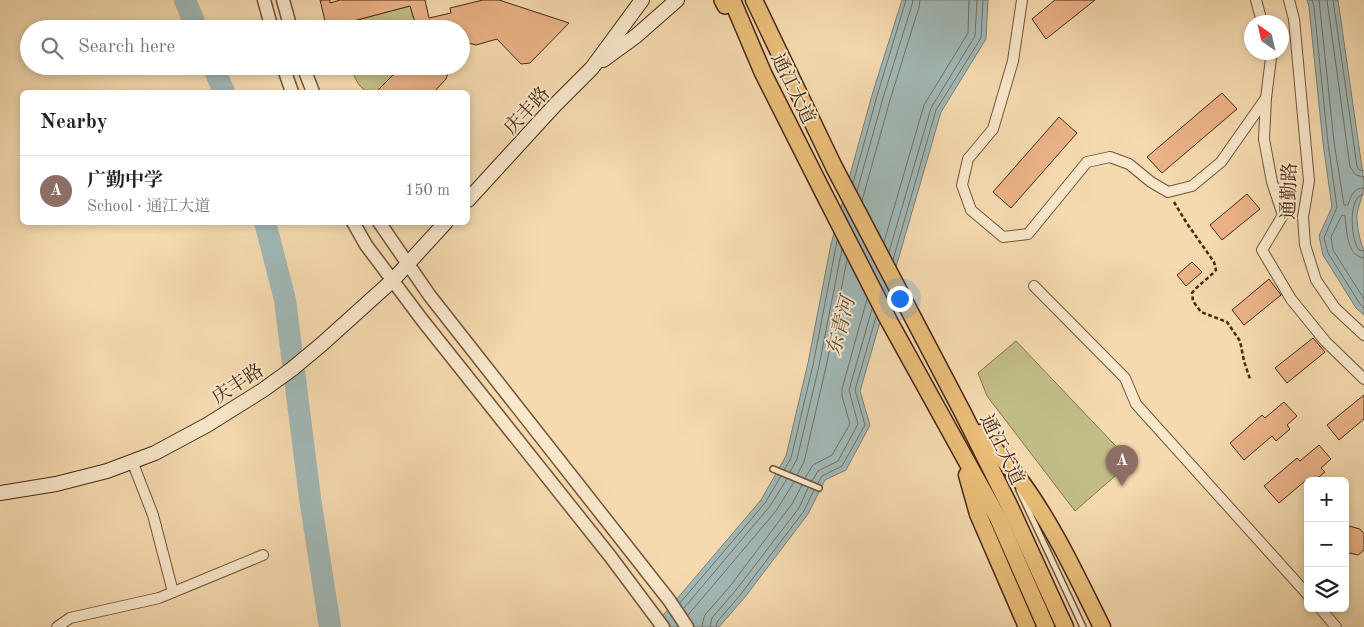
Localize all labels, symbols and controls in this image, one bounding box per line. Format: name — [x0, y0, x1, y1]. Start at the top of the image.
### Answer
north arrow — [1244, 15, 1289, 60]
search box — [20, 20, 470, 75]
icon: search — [38, 34, 66, 62]
text: Search here — [78, 38, 175, 57]
street label: 通江大道 — [767, 49, 820, 127]
street label: 庆丰路 — [499, 82, 554, 139]
text: Nearby — [40, 112, 108, 133]
street label: 通勤路 — [1278, 162, 1301, 220]
text: 广勤中学 — [87, 172, 163, 191]
text: A — [50, 183, 62, 199]
text: 150 m — [405, 183, 450, 199]
text: School · 通江大道 — [87, 199, 210, 215]
your location — [887, 286, 913, 312]
water label: 东青河 — [823, 292, 860, 358]
street label: 庆丰路 — [208, 359, 267, 409]
street label: 通江大道 — [976, 410, 1029, 488]
pin: A — [1106, 445, 1138, 486]
map controls — [1304, 477, 1349, 612]
button: + — [1304, 477, 1349, 522]
button: − — [1304, 522, 1349, 567]
button: layers — [1304, 567, 1349, 612]

